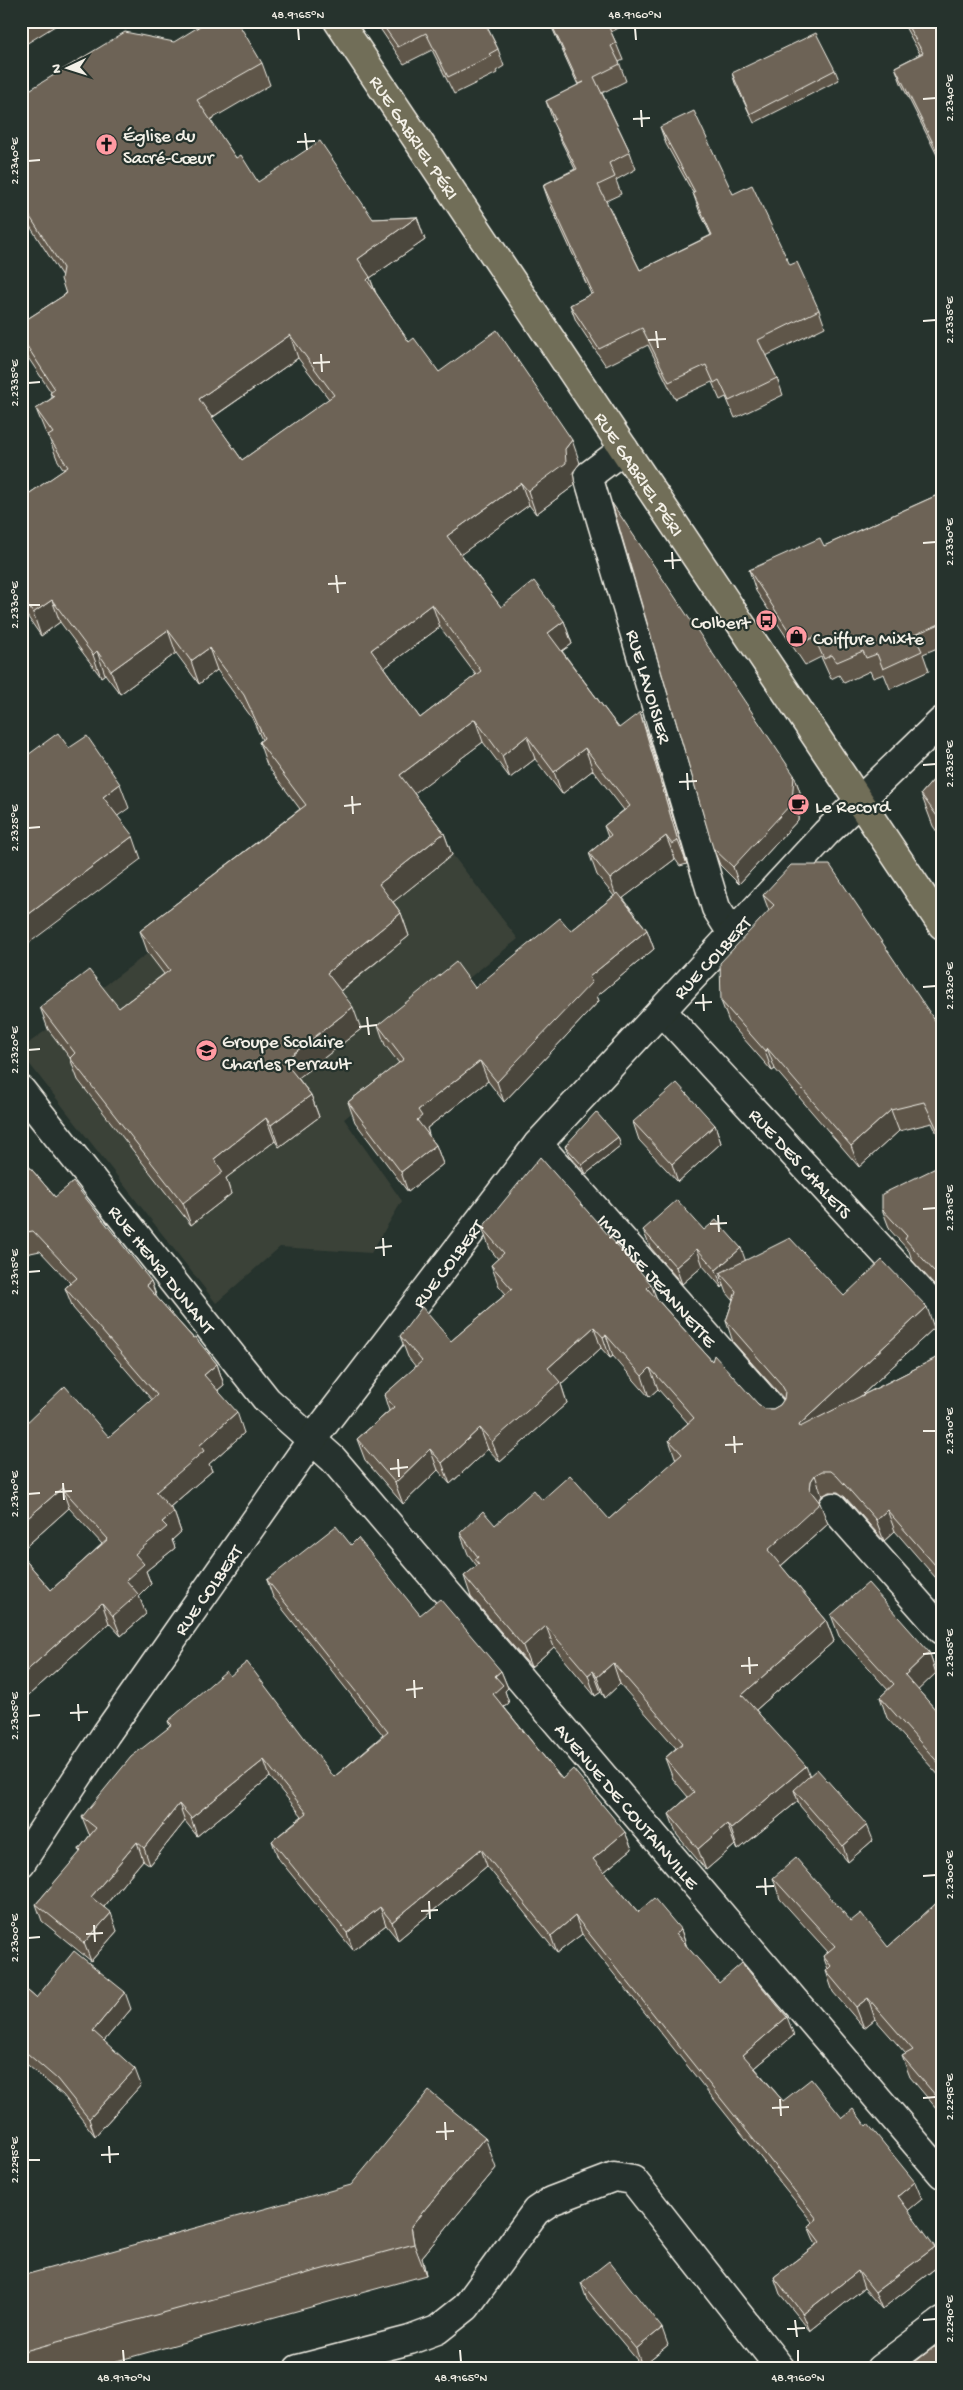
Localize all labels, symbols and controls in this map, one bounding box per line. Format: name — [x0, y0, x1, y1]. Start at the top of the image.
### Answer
text: 48.9165°N — [272, 9, 324, 23]
text: 48.9160°N — [608, 9, 662, 23]
north arrow — [42, 42, 92, 92]
text: N — [49, 64, 66, 74]
street label: RUE GABRIEL PÉRI — [362, 72, 462, 205]
text: 2.2340°E — [944, 74, 958, 122]
place label: Église du Sacré-Cœur — [123, 126, 215, 171]
church icon: Église du Sacré-Cœur — [95, 133, 119, 157]
text: 2.2340°E — [9, 137, 23, 185]
text: 2.2335°E — [944, 296, 958, 344]
text: 2.2335°E — [9, 359, 23, 407]
street label: RUE GABRIEL PÉRI — [587, 409, 687, 542]
text: 2.2330°E — [944, 518, 958, 566]
text: 2.2330°E — [9, 581, 23, 629]
bus stop icon: Colbert — [754, 609, 778, 633]
place label: Colbert — [691, 613, 752, 636]
shop icon: Coiffure Mixte — [785, 625, 809, 649]
street label: RUE LAVOISIER — [619, 627, 675, 747]
place label: Coiffure Mixte — [813, 629, 924, 652]
text: 2.2325°E — [944, 740, 958, 787]
cafe icon: Le Record — [787, 793, 811, 817]
place label: Le Record — [815, 797, 892, 820]
text: 2.2325°E — [9, 804, 23, 851]
street label: RUE COLBERT — [670, 912, 758, 1005]
text: 2.2320°E — [944, 962, 958, 1010]
text: 2.2320°E — [9, 1026, 23, 1074]
place label: Groupe Scolaire Charles Perrault — [222, 1032, 353, 1077]
school or university icon: Groupe Scolaire Charles Perrault — [194, 1039, 218, 1063]
street label: RUE DES CHALETS — [742, 1105, 856, 1225]
text: 2.2315°E — [944, 1185, 958, 1231]
street label: RUE HENRI DUNANT — [102, 1202, 219, 1340]
street label: IMPASSE JEANNETTE — [590, 1211, 721, 1354]
street label: RUE COLBERT — [409, 1216, 491, 1314]
text: 2.2315°E — [9, 1249, 23, 1295]
text: 2.2310°E — [944, 1407, 958, 1454]
text: 2.2310°E — [9, 1470, 23, 1517]
street label: RUE COLBERT — [171, 1541, 250, 1641]
text: 2.2305°E — [944, 1629, 958, 1677]
text: 2.2305°E — [9, 1692, 23, 1740]
street label: AVENUE DE COUTAINVILLE — [548, 1720, 703, 1896]
text: 2.2300°E — [944, 1850, 958, 1899]
text: 2.2300°E — [9, 1913, 23, 1962]
text: 2.2295°E — [944, 2073, 958, 2120]
text: 2.2295°E — [9, 2136, 23, 2183]
text: 2.2290°E — [944, 2295, 958, 2343]
text: 48.9170°N — [97, 2372, 151, 2386]
text: 48.9165°N — [435, 2372, 487, 2386]
text: 48.9160°N — [771, 2372, 825, 2386]

